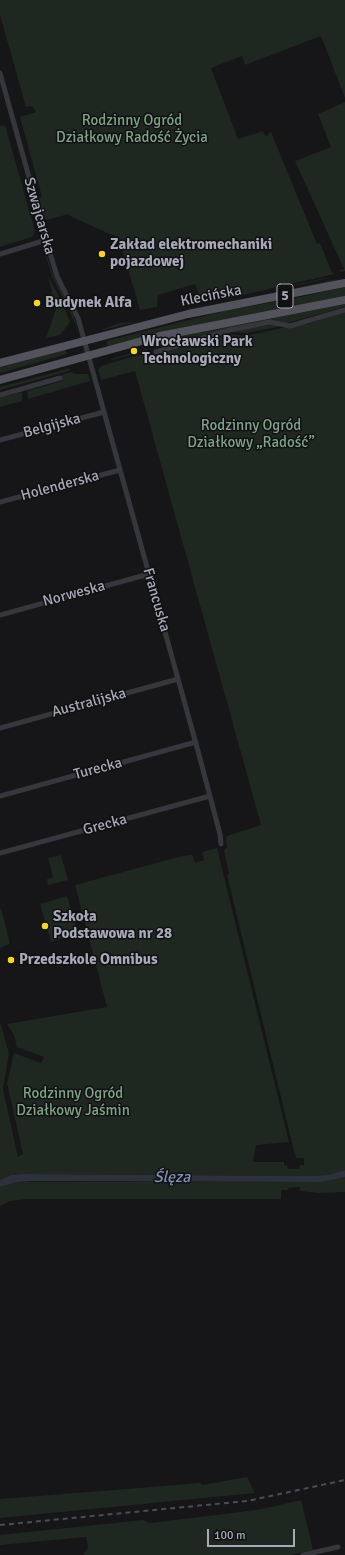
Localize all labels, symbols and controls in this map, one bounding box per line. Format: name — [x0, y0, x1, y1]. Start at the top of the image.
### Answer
park label: Rodzinny Ogród Działkowy Radość Życia — [56, 112, 208, 147]
street label: Szwajcarska — [19, 175, 59, 257]
place label: Zakład elektromechaniki pojazdowej — [110, 236, 272, 271]
marker: Zakład elektromechaniki pojazdowej — [97, 249, 107, 259]
street label: Klecińska — [179, 281, 243, 311]
road number: 5 — [277, 284, 293, 308]
place label: Budynek Alfa — [45, 294, 132, 312]
marker: Budynek Alfa — [32, 298, 42, 308]
place label: Wrocławski Park Technologiczny — [142, 333, 253, 368]
marker: Wrocławski Park Technologiczny — [129, 346, 139, 356]
street label: Belgijska — [21, 410, 83, 442]
park label: Rodzinny Ogród Działkowy „Radość” — [187, 417, 315, 452]
street label: Holenderska — [19, 467, 101, 505]
street label: Francuska — [138, 566, 174, 634]
street label: Norweska — [41, 577, 107, 611]
street label: Australijska — [50, 684, 128, 722]
street label: Turecka — [72, 754, 124, 784]
street label: Grecka — [81, 811, 129, 839]
place label: Szkoła Podstawowa nr 28 — [53, 908, 172, 943]
marker: Szkoła Podstawowa nr 28 — [40, 921, 50, 931]
place label: Przedszkole Omnibus — [19, 951, 158, 969]
marker: Przedszkole Omnibus — [6, 955, 16, 965]
park label: Rodzinny Ogród Działkowy Jaśmin — [16, 1085, 130, 1120]
water label: Ślęza — [154, 1168, 190, 1188]
scale bar — [209, 1521, 297, 1547]
text: 100 m — [214, 1528, 246, 1543]

